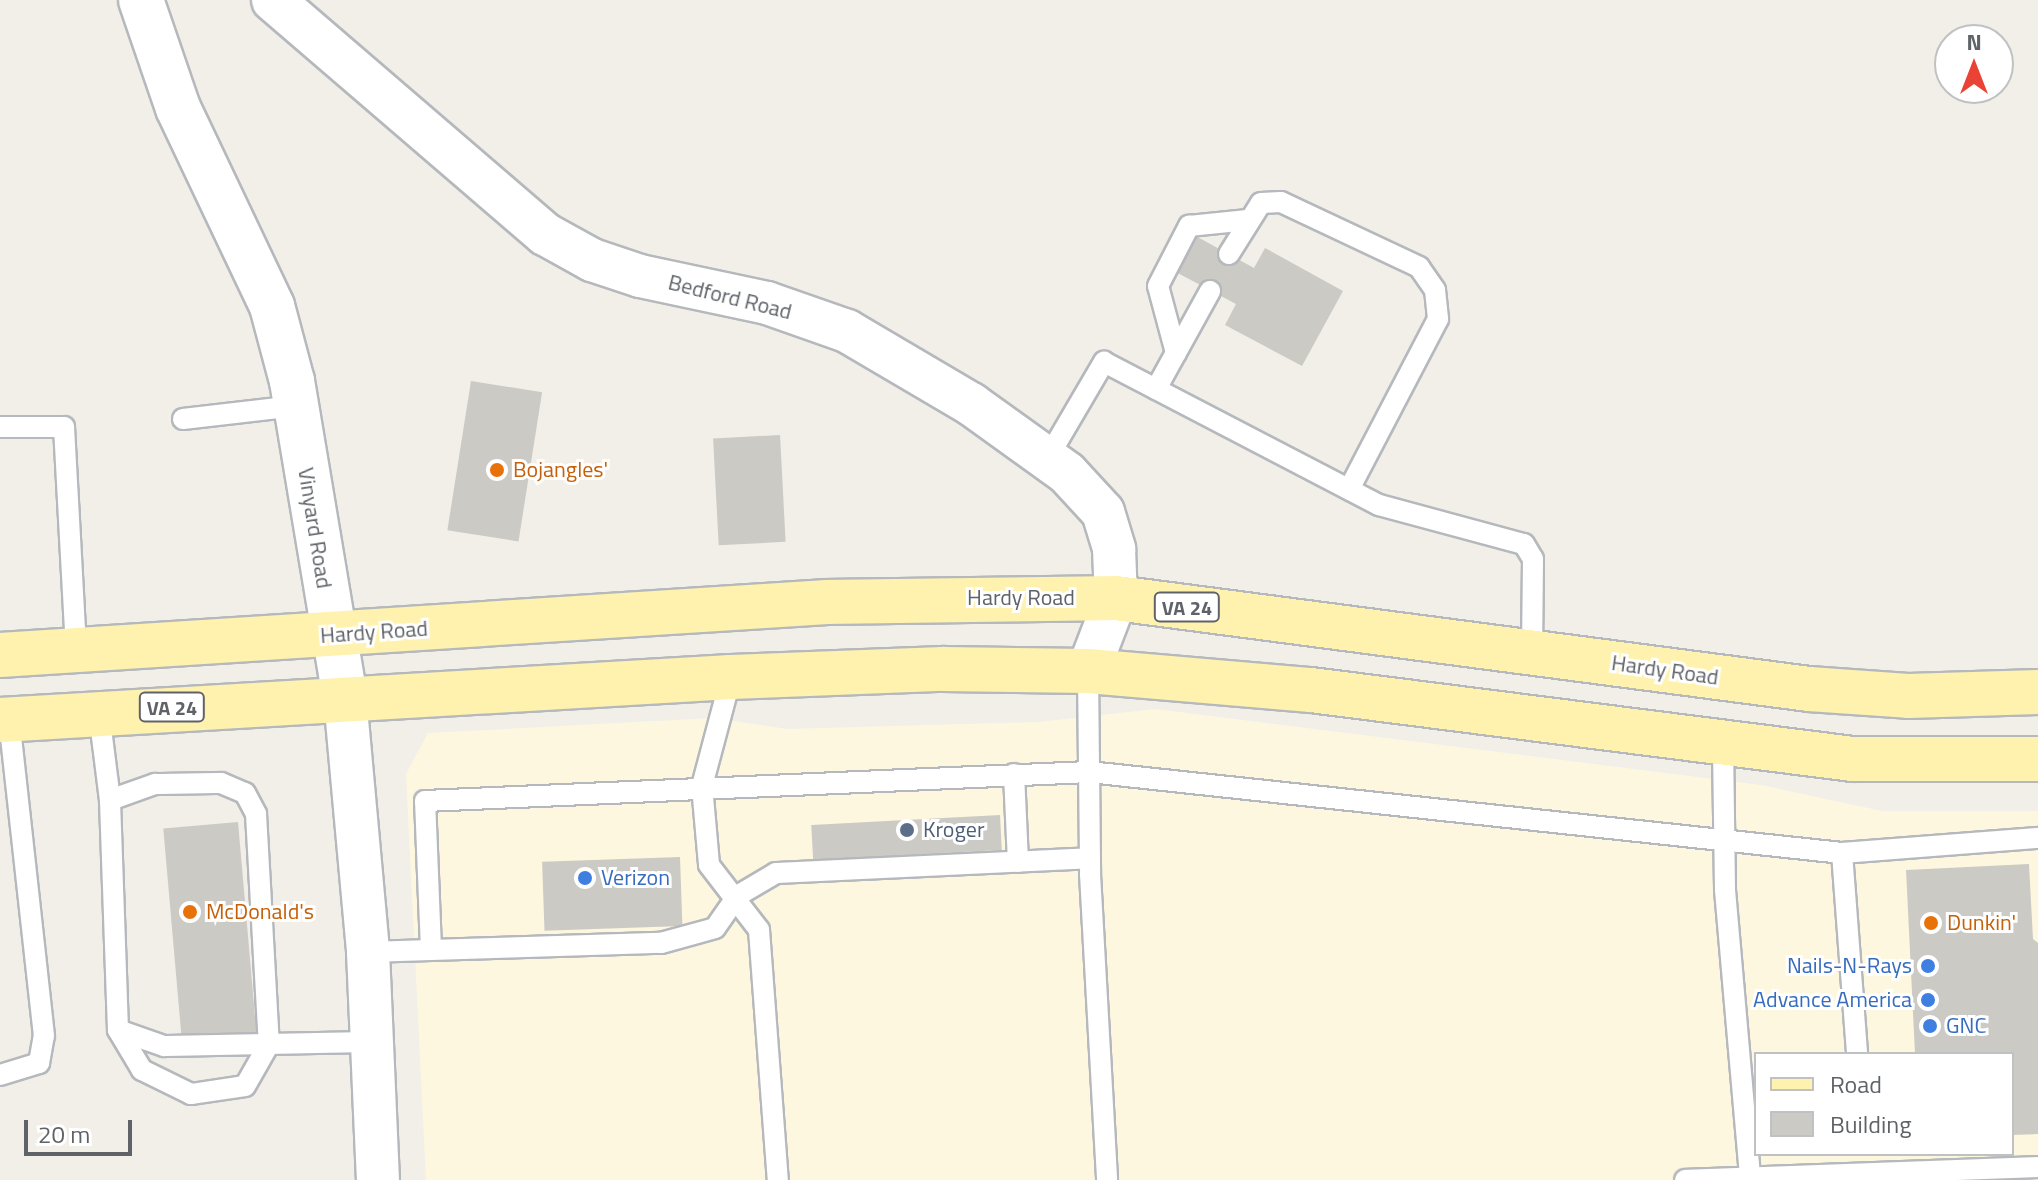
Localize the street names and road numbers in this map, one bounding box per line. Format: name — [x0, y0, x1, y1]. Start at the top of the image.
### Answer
street label: Bedford Road — [665, 269, 795, 325]
street label: Vinyard Road — [292, 466, 338, 590]
street label: Hardy Road — [967, 585, 1075, 611]
road number: VA 24 — [1153, 591, 1221, 623]
street label: Hardy Road — [319, 615, 429, 649]
street label: Hardy Road — [1610, 649, 1720, 691]
road number: VA 24 — [138, 691, 206, 723]

